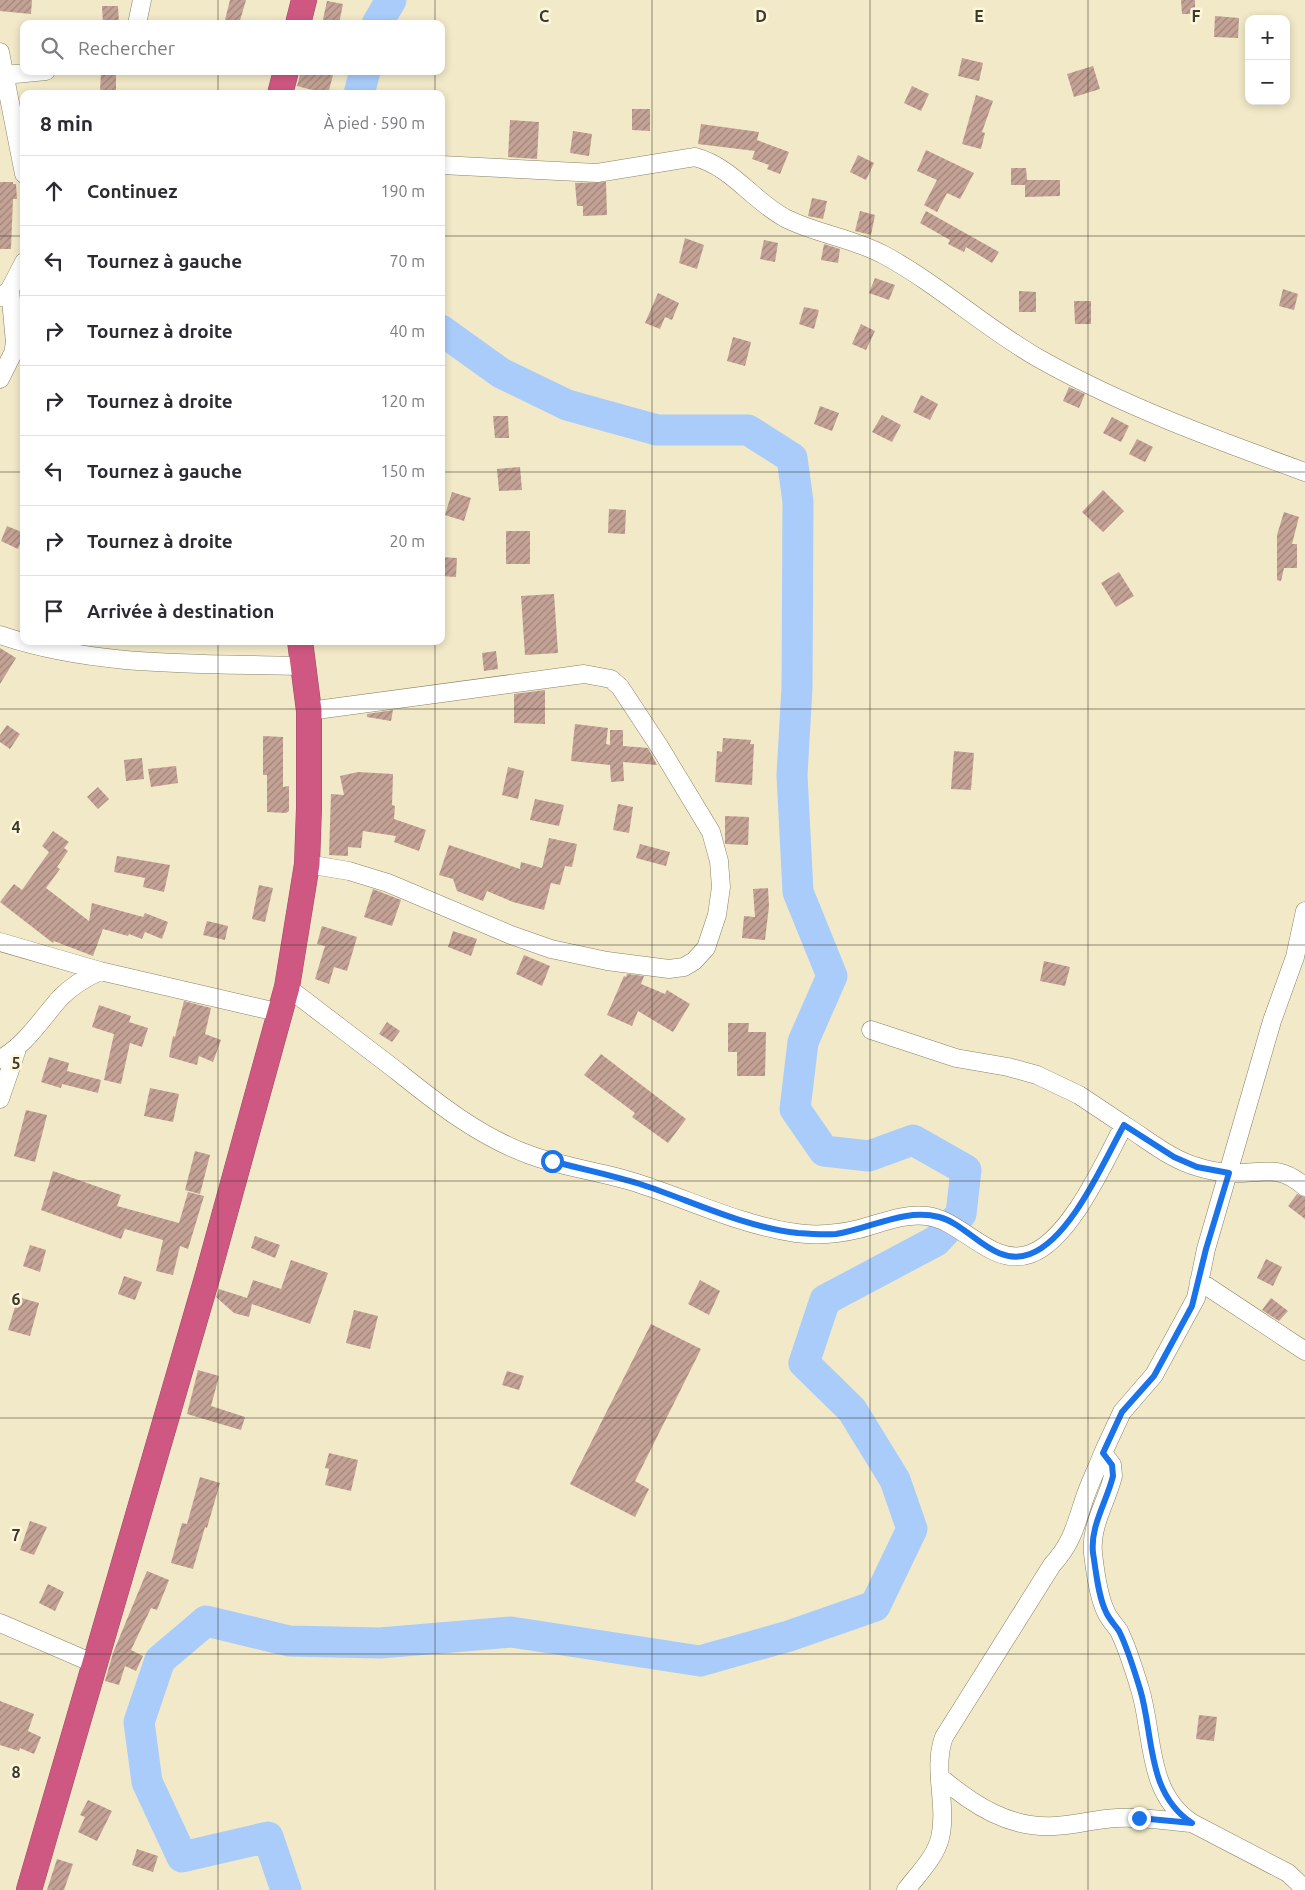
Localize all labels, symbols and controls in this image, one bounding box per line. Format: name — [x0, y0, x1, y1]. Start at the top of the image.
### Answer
text: C — [539, 7, 549, 25]
text: D — [755, 7, 767, 25]
text: E — [974, 7, 984, 25]
text: F — [1192, 7, 1201, 25]
map controls — [1245, 15, 1290, 105]
button: + — [1245, 15, 1290, 60]
search box — [20, 20, 445, 75]
icon: search — [38, 34, 66, 62]
text: Rechercher — [78, 37, 175, 59]
button: − — [1245, 60, 1290, 105]
text: 8 min — [40, 111, 93, 135]
text: À pied · 590 m — [324, 114, 425, 132]
icon: ahead — [40, 177, 68, 205]
text: Continuez — [87, 180, 177, 202]
text: 190 m — [380, 182, 425, 200]
icon: left — [40, 247, 68, 275]
text: Tournez à gauche — [87, 250, 242, 272]
text: 70 m — [389, 252, 425, 270]
icon: right — [40, 317, 68, 345]
text: Tournez à droite — [87, 320, 233, 342]
text: 40 m — [389, 322, 425, 340]
icon: right — [40, 387, 68, 415]
text: Tournez à droite — [87, 390, 233, 412]
text: 120 m — [380, 392, 425, 410]
icon: left — [40, 457, 68, 485]
text: Tournez à gauche — [87, 460, 242, 482]
text: 150 m — [380, 462, 425, 480]
icon: right — [40, 527, 68, 555]
text: Tournez à droite — [87, 530, 233, 552]
text: 20 m — [389, 532, 425, 550]
icon: arrive — [40, 597, 68, 625]
text: Arrivée à destination — [87, 600, 274, 622]
text: 4 — [11, 818, 21, 836]
text: 5 — [11, 1054, 21, 1072]
route start — [541, 1150, 564, 1173]
text: 6 — [11, 1290, 21, 1308]
text: 7 — [11, 1526, 21, 1544]
text: 8 — [11, 1763, 21, 1781]
route end — [1128, 1807, 1151, 1830]

